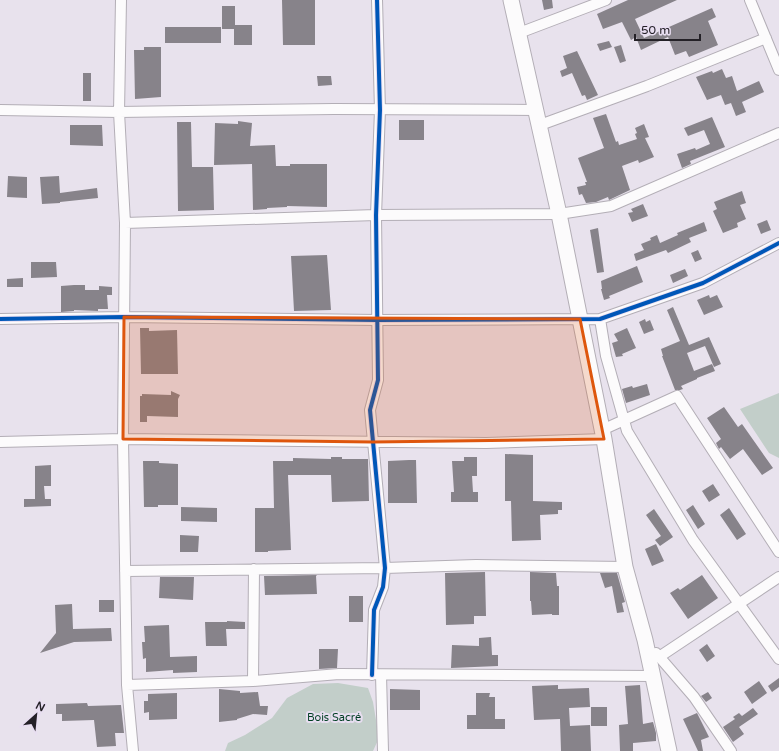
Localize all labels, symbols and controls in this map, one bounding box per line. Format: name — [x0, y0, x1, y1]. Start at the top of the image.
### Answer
scale bar — [635, 16, 700, 42]
text: 50 m — [641, 23, 670, 37]
north arrow — [16, 695, 56, 735]
text: N — [33, 699, 47, 714]
park label: Bois Sacré — [307, 711, 361, 724]

